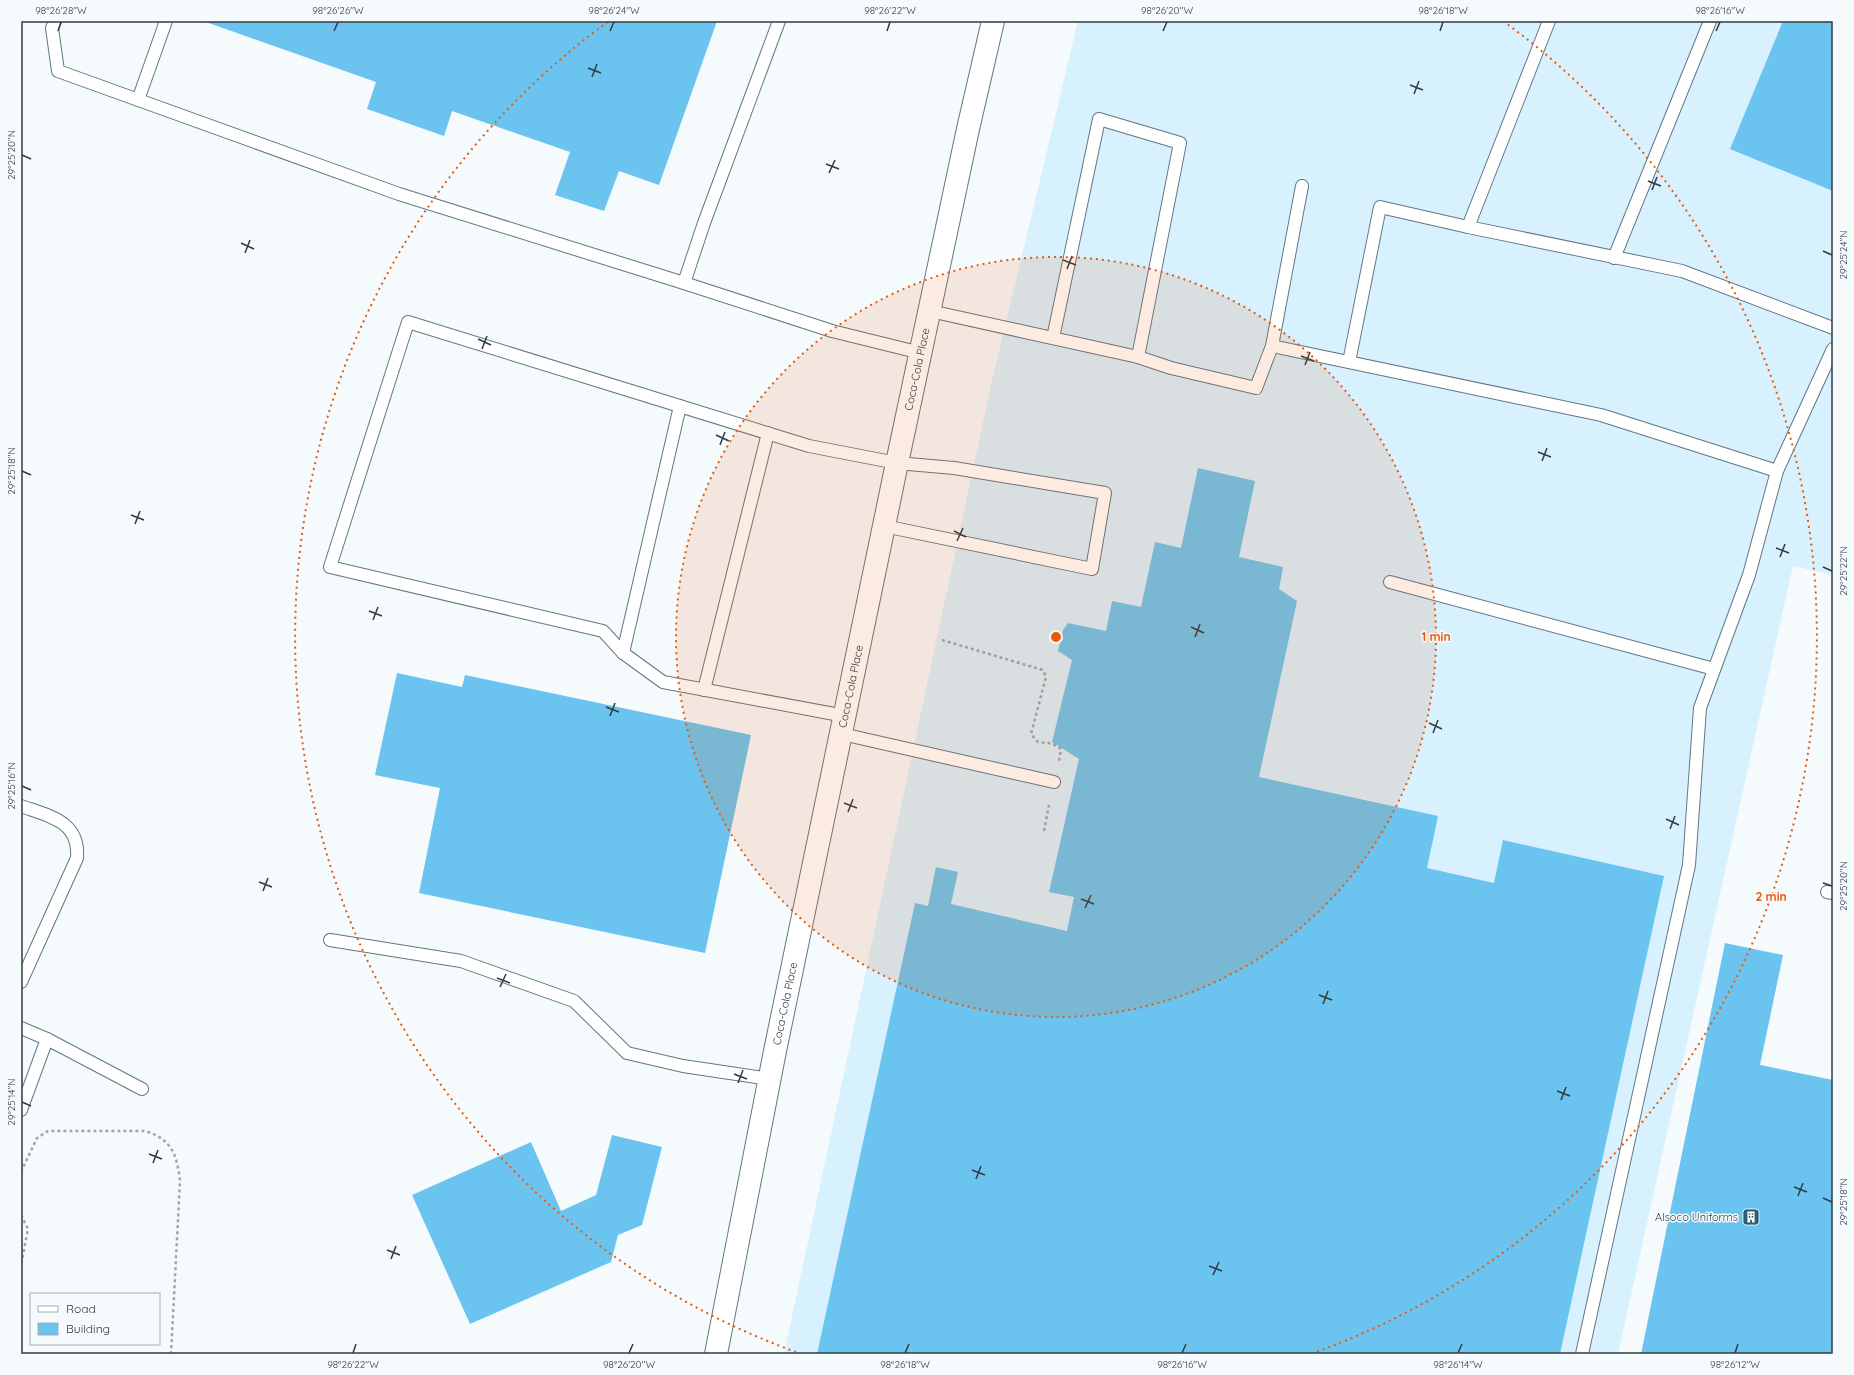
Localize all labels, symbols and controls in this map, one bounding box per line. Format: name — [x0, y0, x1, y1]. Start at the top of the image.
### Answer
text: 98°26'28"W — [35, 4, 87, 17]
text: 98°26'26"W — [312, 4, 364, 17]
text: 98°26'24"W — [588, 4, 640, 17]
text: 98°26'22"W — [864, 4, 916, 17]
text: 98°26'20"W — [1141, 4, 1193, 17]
text: 98°26'18"W — [1418, 4, 1468, 17]
text: 98°26'16"W — [1695, 4, 1745, 17]
text: 29°25'20"N — [5, 130, 18, 180]
text: 29°25'24"N — [1837, 230, 1850, 280]
street label: Coca-Cola Place — [901, 327, 933, 412]
text: 29°25'18"N — [5, 447, 18, 495]
text: 29°25'22"N — [1837, 546, 1850, 596]
text: 1 min — [1421, 629, 1451, 644]
centre of rings — [1049, 630, 1063, 644]
street label: Coca-Cola Place — [835, 644, 866, 729]
text: 29°25'16"N — [5, 762, 18, 810]
text: 29°25'20"N — [1837, 861, 1850, 911]
text: 2 min — [1755, 889, 1787, 904]
street label: Coca-Cola Place — [769, 961, 800, 1046]
text: 29°25'14"N — [5, 1078, 18, 1126]
text: 29°25'18"N — [1837, 1178, 1850, 1226]
building icon: Alsoco Uniforms — [1741, 1207, 1761, 1227]
place label: Alsoco Uniforms — [1655, 1210, 1738, 1224]
legend — [30, 1293, 160, 1345]
text: Road — [66, 1301, 96, 1316]
text: Building — [66, 1321, 110, 1336]
text: 98°26'22"W — [327, 1358, 379, 1371]
text: 98°26'20"W — [603, 1358, 655, 1371]
text: 98°26'18"W — [880, 1358, 930, 1371]
text: 98°26'16"W — [1157, 1358, 1207, 1371]
text: 98°26'14"W — [1433, 1358, 1483, 1371]
text: 98°26'12"W — [1710, 1358, 1760, 1371]

